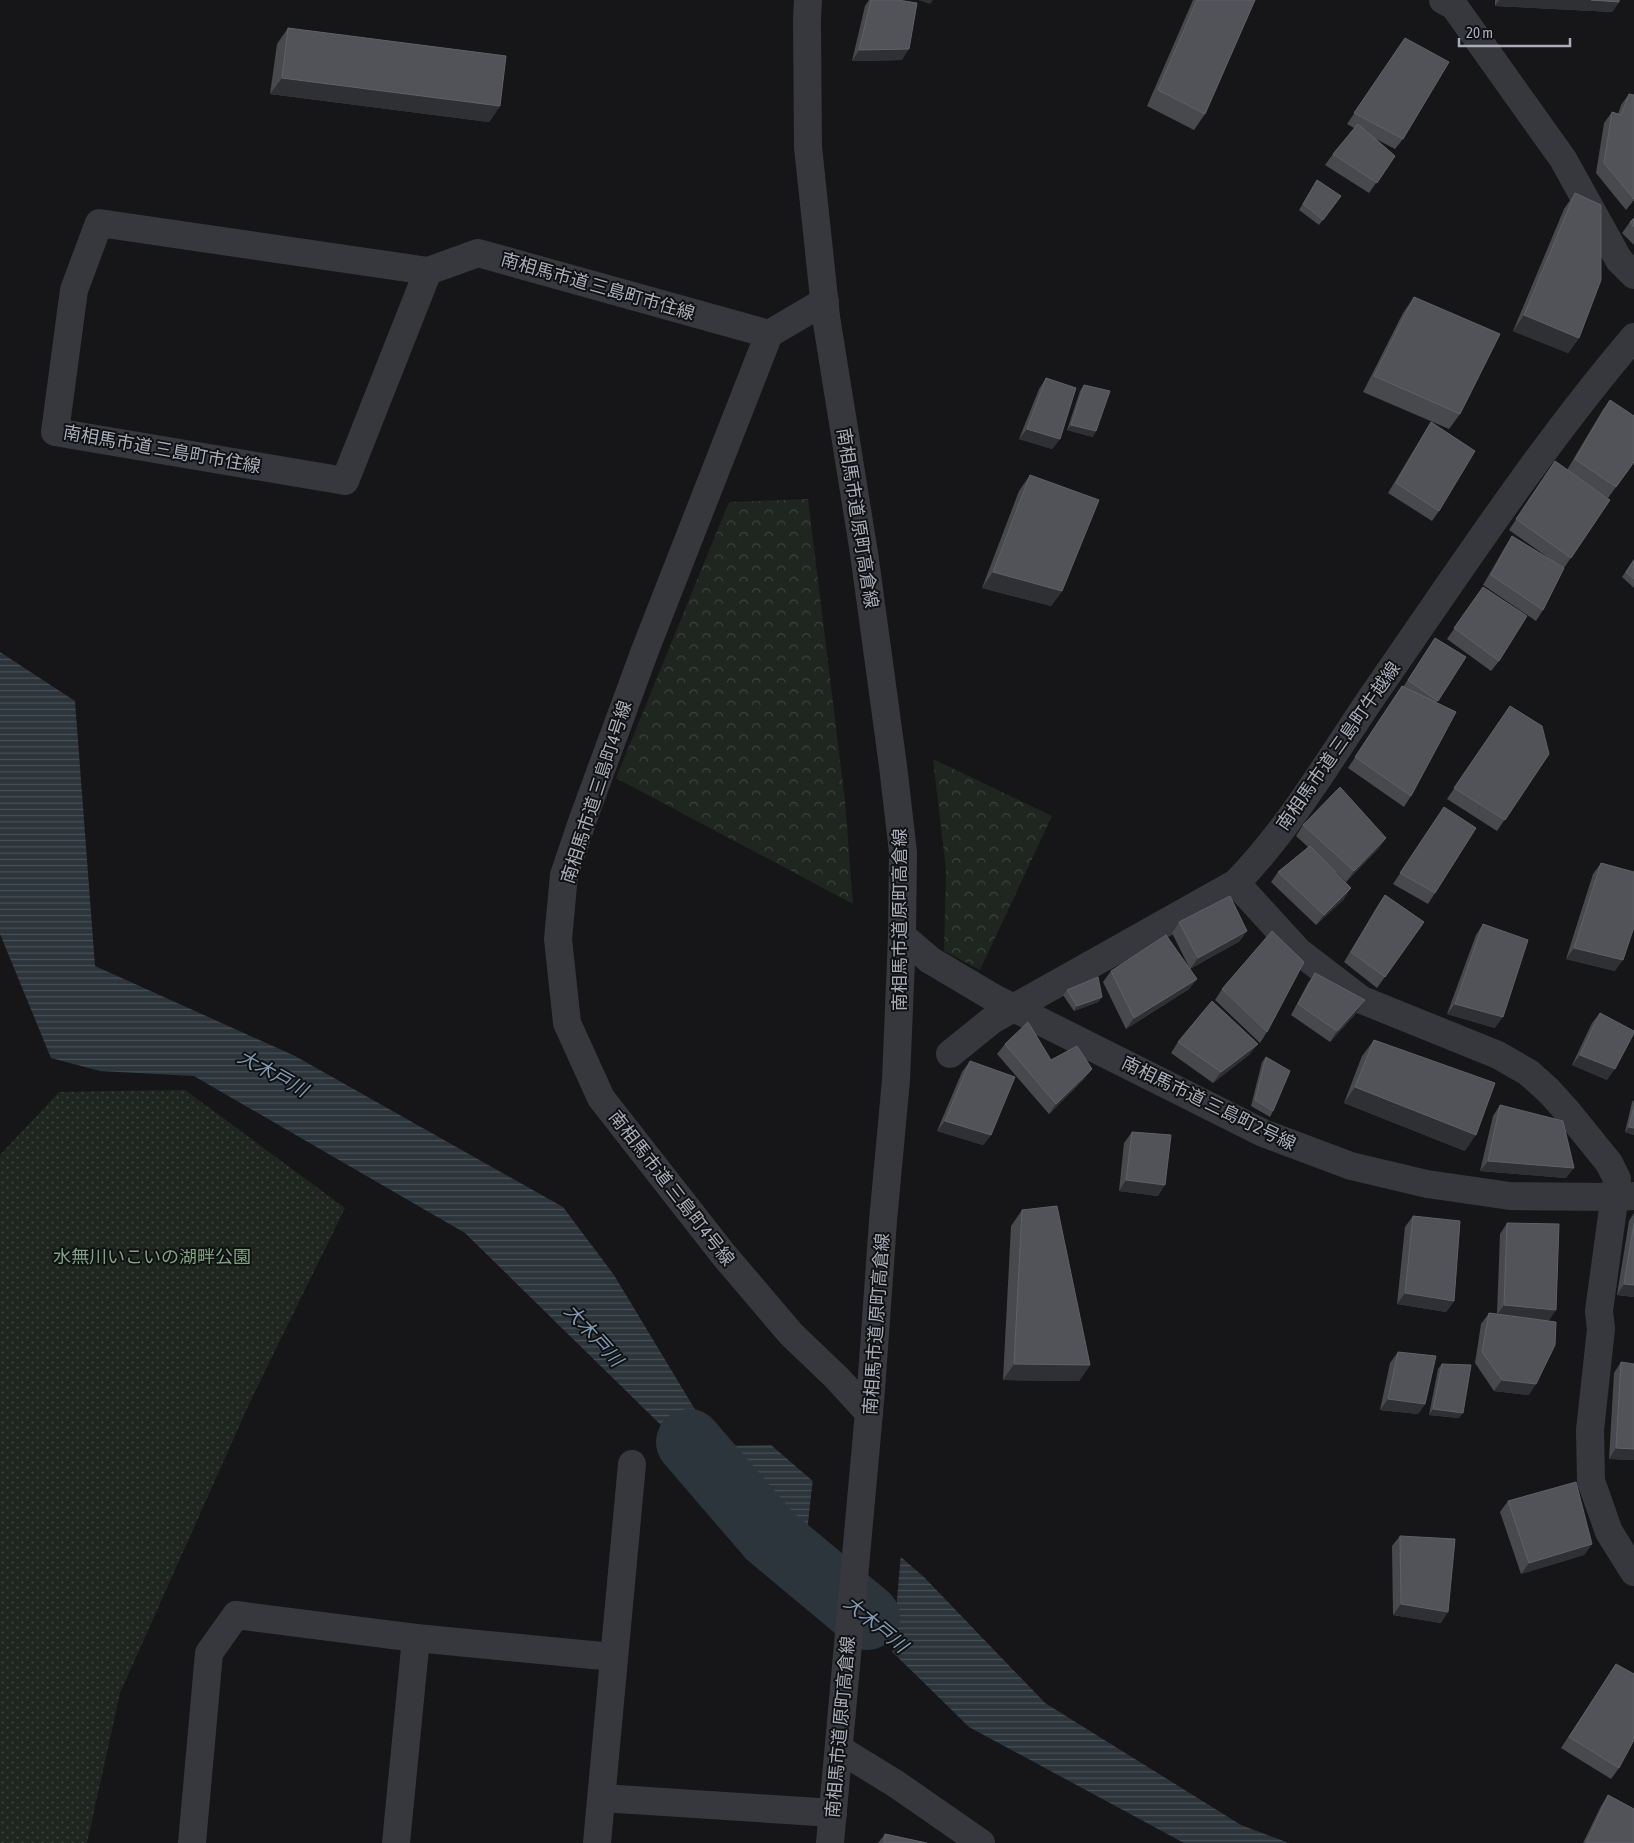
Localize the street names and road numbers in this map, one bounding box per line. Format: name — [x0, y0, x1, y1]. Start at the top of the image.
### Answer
street label: 南相馬市道 三島町市住線 — [499, 248, 697, 324]
street label: 南相馬市道 三島町市住線 — [61, 421, 263, 477]
street label: 南相馬市道 原町高倉線 — [833, 426, 883, 610]
street label: 南相馬市道 三島町牛越線 — [1272, 658, 1404, 834]
street label: 南相馬市道 三島町4号線 — [557, 698, 635, 886]
street label: 南相馬市道 原町高倉線 — [889, 829, 910, 1011]
street label: 南相馬市道 三島町2号線 — [1119, 1052, 1299, 1154]
street label: 南相馬市道 三島町4号線 — [605, 1106, 739, 1270]
street label: 南相馬市道 原町高倉線 — [859, 1232, 893, 1416]
street label: 南相馬市道 原町高倉線 — [822, 1635, 858, 1819]

